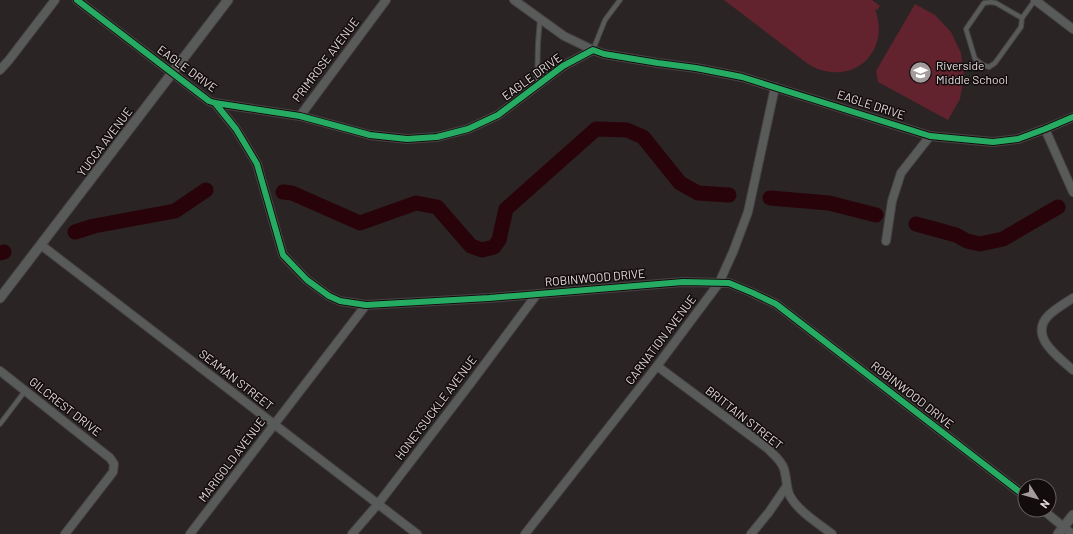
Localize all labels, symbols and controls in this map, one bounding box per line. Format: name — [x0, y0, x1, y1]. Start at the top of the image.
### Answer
street label: PRIMROSE AVENUE — [289, 15, 361, 104]
street label: EAGLE DRIVE — [155, 42, 220, 95]
street label: EAGLE DRIVE — [499, 50, 564, 103]
place label: Riverside Middle School — [936, 58, 1008, 86]
school or university icon: Riverside Middle School — [908, 60, 934, 86]
street label: EAGLE DRIVE — [836, 87, 907, 122]
street label: YUCCA AVENUE — [74, 104, 135, 179]
street label: ROBINWOOD DRIVE — [544, 266, 646, 288]
street label: CARNATION AVENUE — [622, 292, 698, 387]
street label: SEAMAN STREET — [197, 346, 277, 413]
street label: HONEYSUCKLE AVENUE — [391, 353, 479, 462]
street label: ROBINWOOD DRIVE — [869, 358, 957, 431]
street label: GILCREST DRIVE — [27, 374, 104, 439]
street label: BRITTAIN STREET — [703, 383, 786, 452]
street label: MARIGOLD AVENUE — [195, 415, 267, 504]
north arrow — [1017, 478, 1057, 518]
text: N — [1038, 497, 1053, 511]

